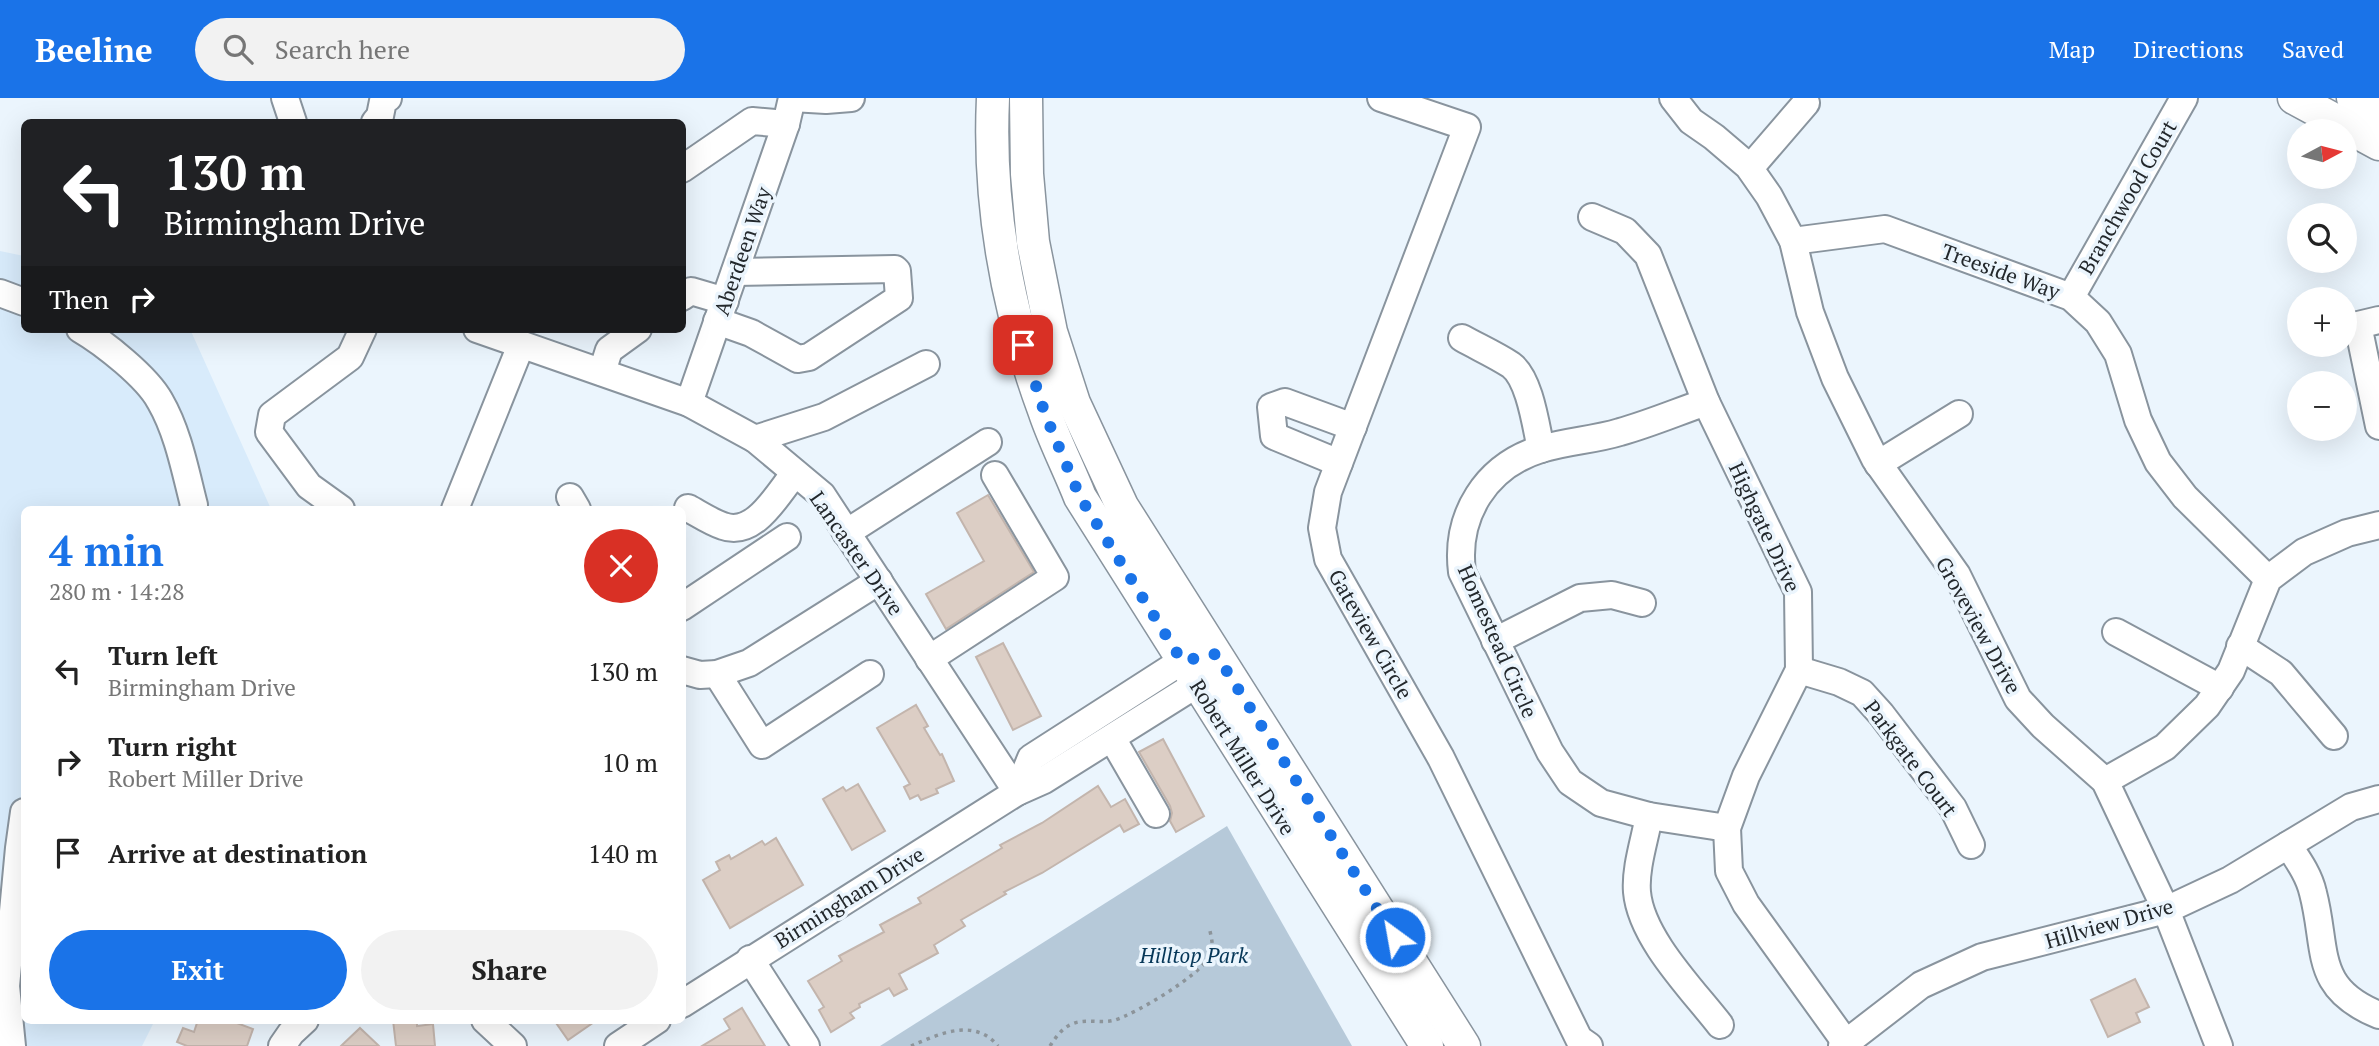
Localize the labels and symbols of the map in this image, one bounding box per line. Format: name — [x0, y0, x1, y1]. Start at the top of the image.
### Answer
street label: Branchwood Court — [2071, 115, 2183, 279]
north arrow — [2287, 119, 2357, 189]
street label: Aberdeen Way — [707, 183, 777, 319]
street label: Treeside Way — [1938, 237, 2064, 305]
pin — [993, 315, 1053, 375]
street label: Highgate Drive — [1723, 458, 1807, 596]
street label: Lancaster Drive — [804, 485, 910, 621]
street label: Groveview Drive — [1930, 552, 2028, 698]
street label: Homestead Circle — [1452, 560, 1544, 722]
street label: Gateview Circle — [1322, 564, 1420, 704]
street label: Robert Miller Drive — [1184, 674, 1302, 840]
street label: Parkgate Court — [1858, 694, 1964, 822]
street label: Birmingham Drive — [769, 840, 929, 954]
street label: Hillview Drive — [2042, 891, 2176, 955]
position arrow — [1358, 900, 1432, 974]
park label: Hilltop Park — [1139, 941, 1249, 969]

